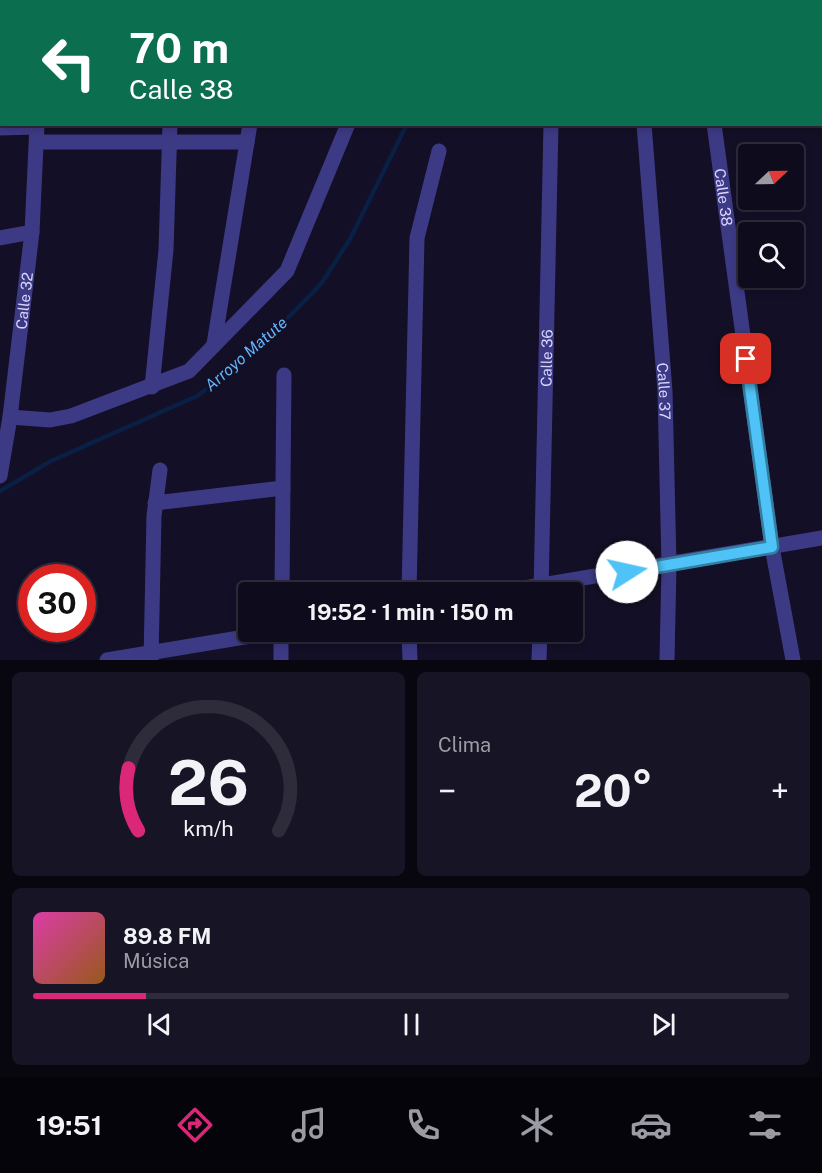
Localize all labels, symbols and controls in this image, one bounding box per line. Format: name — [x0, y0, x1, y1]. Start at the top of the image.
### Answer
text: 70 m — [129, 23, 229, 72]
icon: left — [30, 24, 108, 102]
text: Calle 38 — [129, 73, 234, 105]
north arrow — [738, 144, 804, 210]
map controls — [738, 144, 804, 288]
street label: Calle 38 — [712, 167, 736, 227]
button: search — [738, 222, 804, 288]
street label: Calle 32 — [12, 271, 36, 330]
water label: Arroyo Matute — [201, 313, 291, 395]
street label: Calle 36 — [537, 329, 555, 387]
pin — [720, 333, 771, 384]
icon: arrive — [729, 342, 762, 375]
street label: Calle 37 — [654, 362, 674, 420]
position arrow — [595, 540, 659, 604]
speed limit sign: 30 — [18, 564, 96, 642]
text: 19:52 · 1 min · 150 m — [308, 599, 513, 625]
text: Clima — [438, 733, 491, 757]
text: 26 — [168, 746, 249, 819]
text: 20° — [574, 764, 653, 817]
text: − — [438, 772, 456, 810]
text: + — [771, 772, 789, 810]
text: km/h — [183, 816, 234, 841]
text: 89.8 FM — [123, 923, 212, 949]
text: Música — [123, 949, 189, 973]
icon: previous — [143, 1008, 176, 1041]
icon: pause — [395, 1008, 428, 1041]
icon: next — [647, 1008, 680, 1041]
icon: directions — [174, 1104, 216, 1146]
icon: music — [288, 1104, 330, 1146]
icon: phone — [402, 1104, 444, 1146]
icon: climate — [516, 1104, 558, 1146]
icon: car — [630, 1104, 672, 1146]
icon: filters — [744, 1104, 786, 1146]
text: 19:51 — [36, 1109, 102, 1141]

